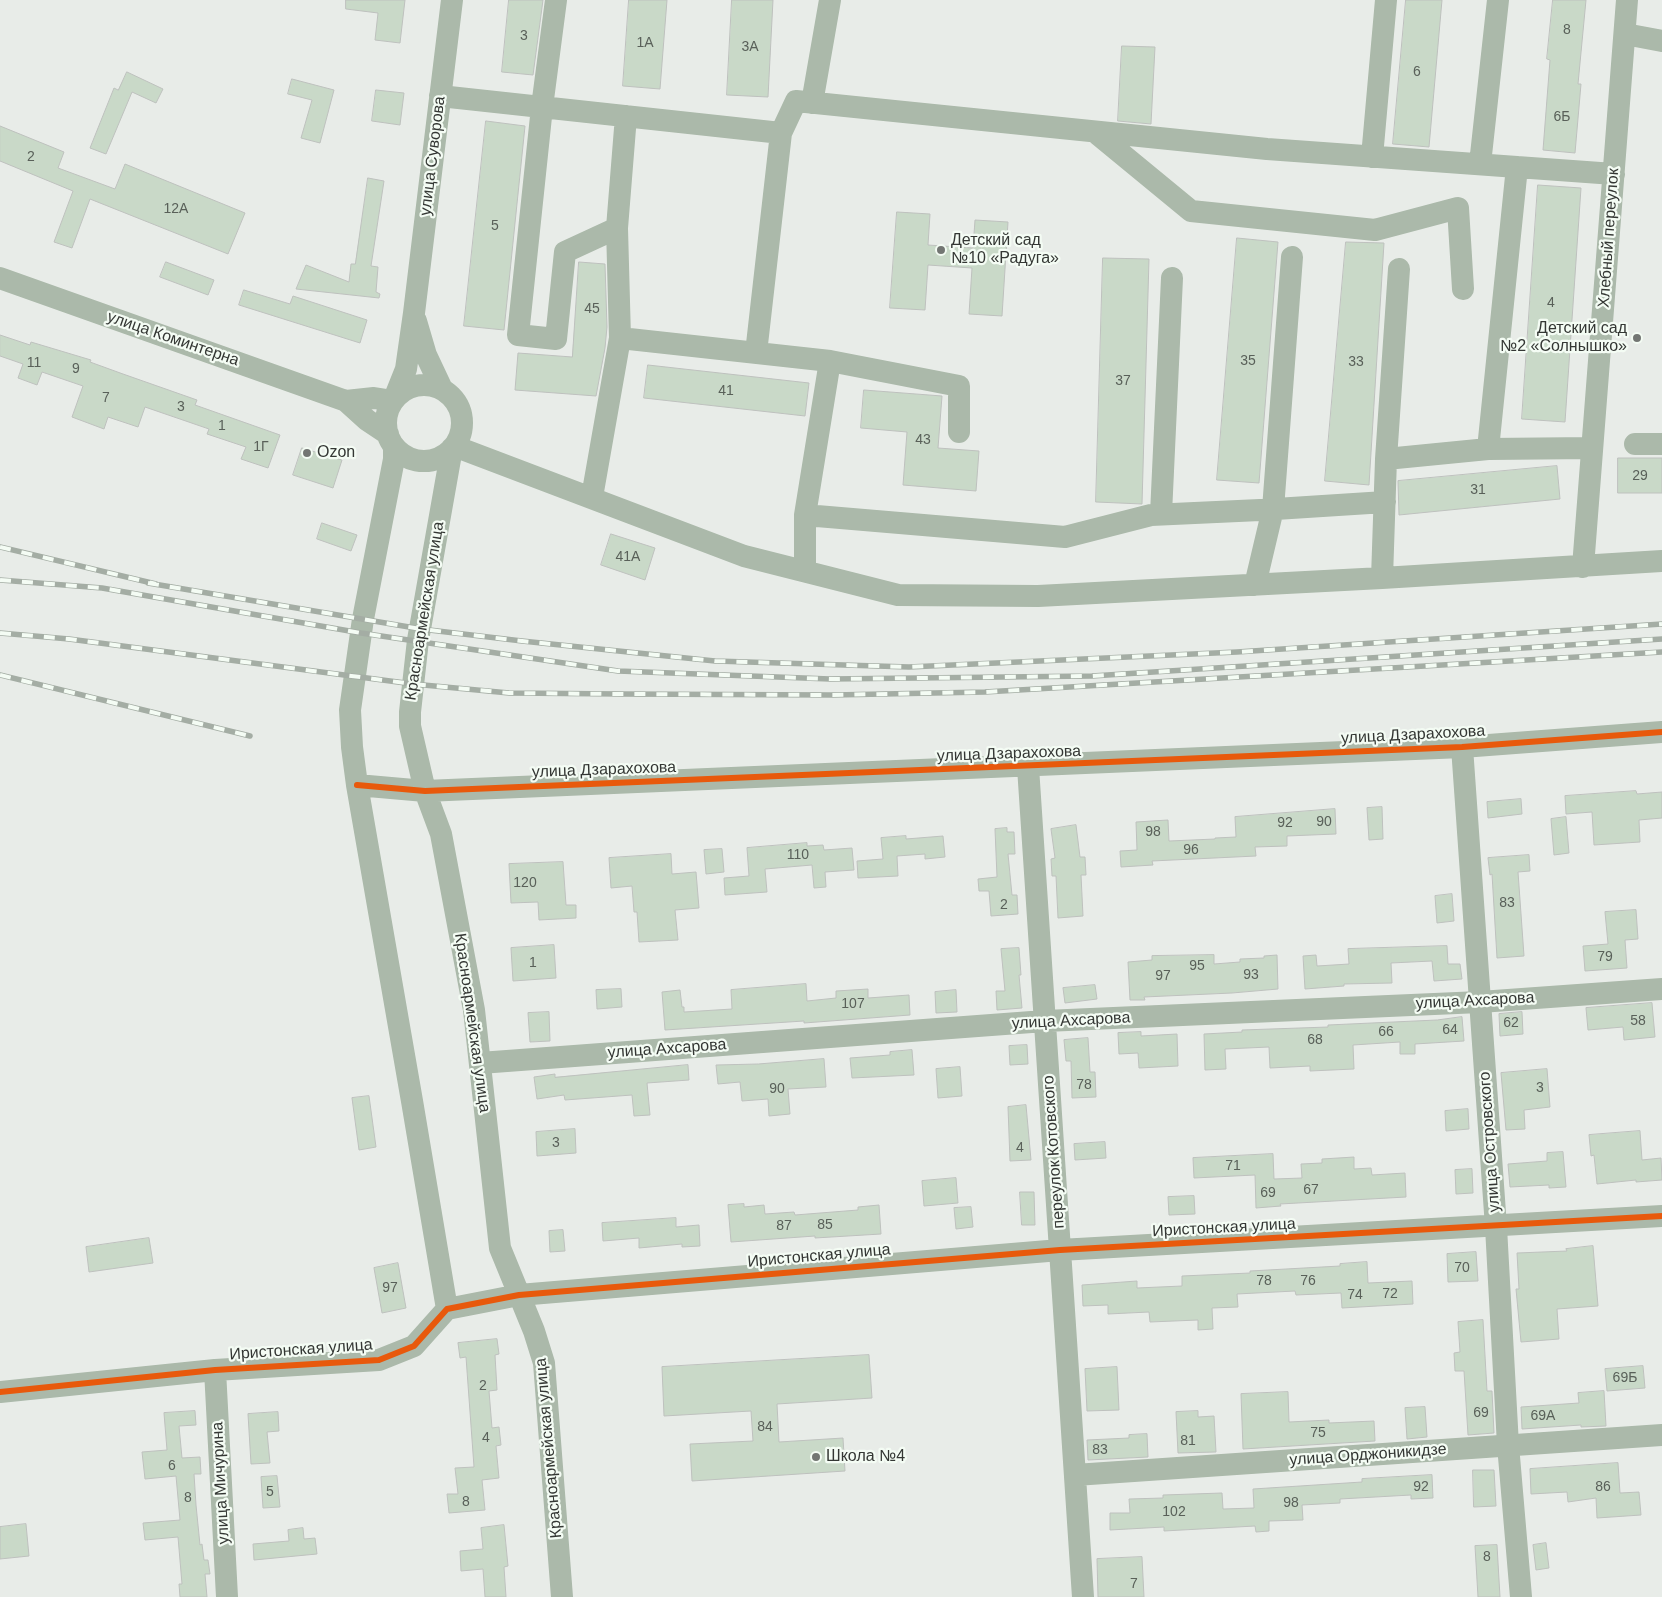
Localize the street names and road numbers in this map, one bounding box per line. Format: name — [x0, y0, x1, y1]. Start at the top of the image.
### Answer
street label: улица Суворова — [416, 95, 450, 217]
street label: Хлебный переулок — [1595, 168, 1623, 308]
street label: улица Коминтерна — [105, 307, 241, 371]
street label: Красноармейская улица — [401, 520, 449, 702]
street label: улица Дзарахохова — [1340, 722, 1486, 748]
street label: улица Дзарахохова — [937, 742, 1081, 766]
street label: улица Дзарахохова — [532, 758, 676, 782]
street label: Красноармейская улица — [450, 932, 494, 1114]
street label: улица Ахсарова — [1415, 988, 1535, 1014]
street label: улица Ахсарова — [1011, 1008, 1131, 1034]
street label: улица Ахсарова — [607, 1035, 727, 1063]
street label: улица Островского — [1476, 1071, 1504, 1213]
street label: переулок Котовского — [1039, 1075, 1069, 1229]
street label: Иристонская улица — [1152, 1215, 1296, 1241]
street label: Иристонская улица — [747, 1240, 891, 1272]
street label: Иристонская улица — [229, 1335, 373, 1365]
street label: Красноармейская улица — [532, 1357, 566, 1539]
street label: улица Мичурина — [208, 1421, 234, 1545]
street label: улица Орджоникидзе — [1289, 1440, 1447, 1470]

